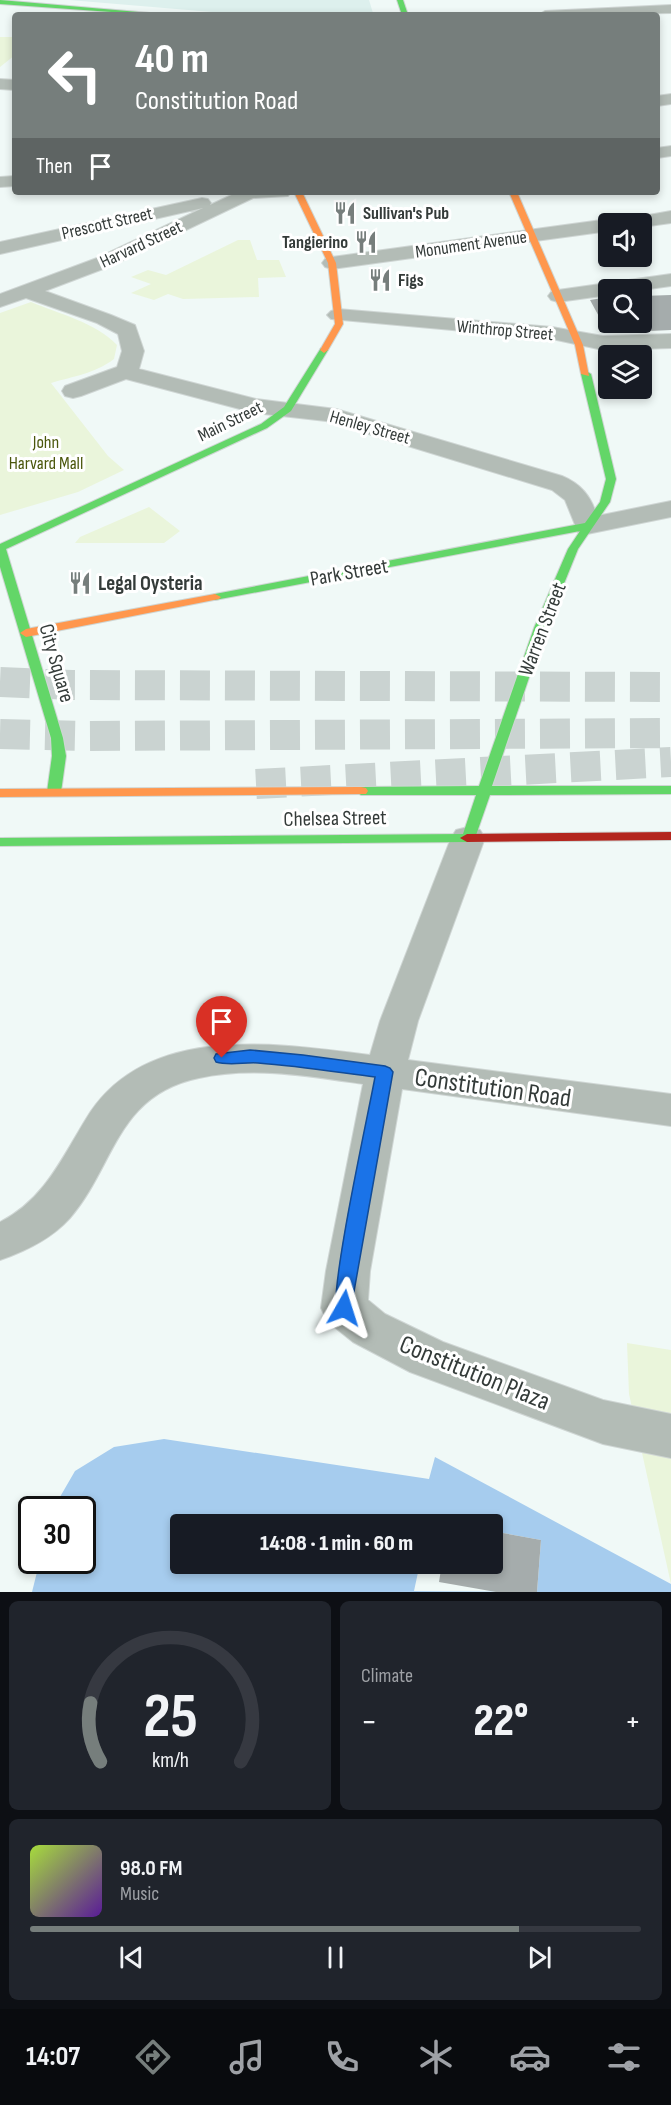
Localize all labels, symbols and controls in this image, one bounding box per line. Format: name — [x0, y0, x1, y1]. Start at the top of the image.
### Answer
text: 40 m — [135, 34, 209, 85]
icon: left — [36, 36, 114, 114]
text: Constitution Road — [135, 85, 298, 117]
icon: arrive — [84, 150, 117, 183]
text: Then — [36, 153, 72, 180]
restaurant icon: Sullivan's Pub — [332, 200, 358, 226]
street label: Prescott Street — [60, 203, 155, 244]
place label: Sullivan's Pub — [363, 203, 449, 224]
map controls — [598, 213, 652, 399]
button: sound — [598, 213, 652, 267]
street label: Harvard Street — [97, 216, 186, 273]
street label: Monument Avenue — [414, 226, 528, 263]
restaurant icon: Tangierino — [353, 229, 379, 255]
place label: Tangierino — [282, 232, 348, 253]
restaurant icon: Figs — [367, 267, 393, 293]
place label: Figs — [398, 270, 424, 291]
button: search — [598, 279, 652, 333]
street label: Winthrop Street — [456, 316, 555, 345]
button: layers — [598, 345, 652, 399]
street label: Main Street — [194, 397, 267, 446]
street label: Henley Street — [327, 406, 413, 449]
park label: John Harvard Mall — [9, 432, 83, 474]
street label: Park Street — [308, 553, 390, 592]
restaurant icon: Legal Oysteria — [67, 570, 93, 596]
place label: Legal Oysteria — [98, 571, 203, 596]
street label: Warren Street — [513, 579, 572, 679]
street label: City Square — [33, 621, 80, 705]
street label: Chelsea Street — [283, 805, 387, 832]
pin — [196, 996, 247, 1058]
icon: arrive — [205, 1005, 238, 1038]
street label: Constitution Road — [413, 1062, 573, 1115]
position arrow — [312, 1276, 376, 1340]
street label: Constitution Plaza — [395, 1329, 554, 1418]
speed limit sign: 30 — [18, 1496, 96, 1574]
text: 14:08 · 1 min · 60 m — [260, 1530, 413, 1557]
text: Climate — [361, 1664, 413, 1688]
text: 25 — [143, 1680, 197, 1755]
text: 22° — [473, 1694, 529, 1749]
text: − — [361, 1702, 377, 1742]
text: + — [625, 1702, 641, 1742]
text: km/h — [151, 1749, 189, 1774]
text: 98.0 FM — [120, 1855, 182, 1882]
text: Music — [120, 1882, 159, 1906]
icon: previous — [115, 1941, 148, 1974]
icon: pause — [319, 1941, 352, 1974]
icon: next — [523, 1941, 556, 1974]
icon: directions — [132, 2036, 174, 2078]
icon: music — [226, 2036, 268, 2078]
icon: phone — [321, 2036, 363, 2078]
icon: climate — [415, 2036, 457, 2078]
icon: car — [509, 2036, 551, 2078]
icon: filters — [603, 2036, 645, 2078]
text: 14:07 — [26, 2041, 80, 2073]

